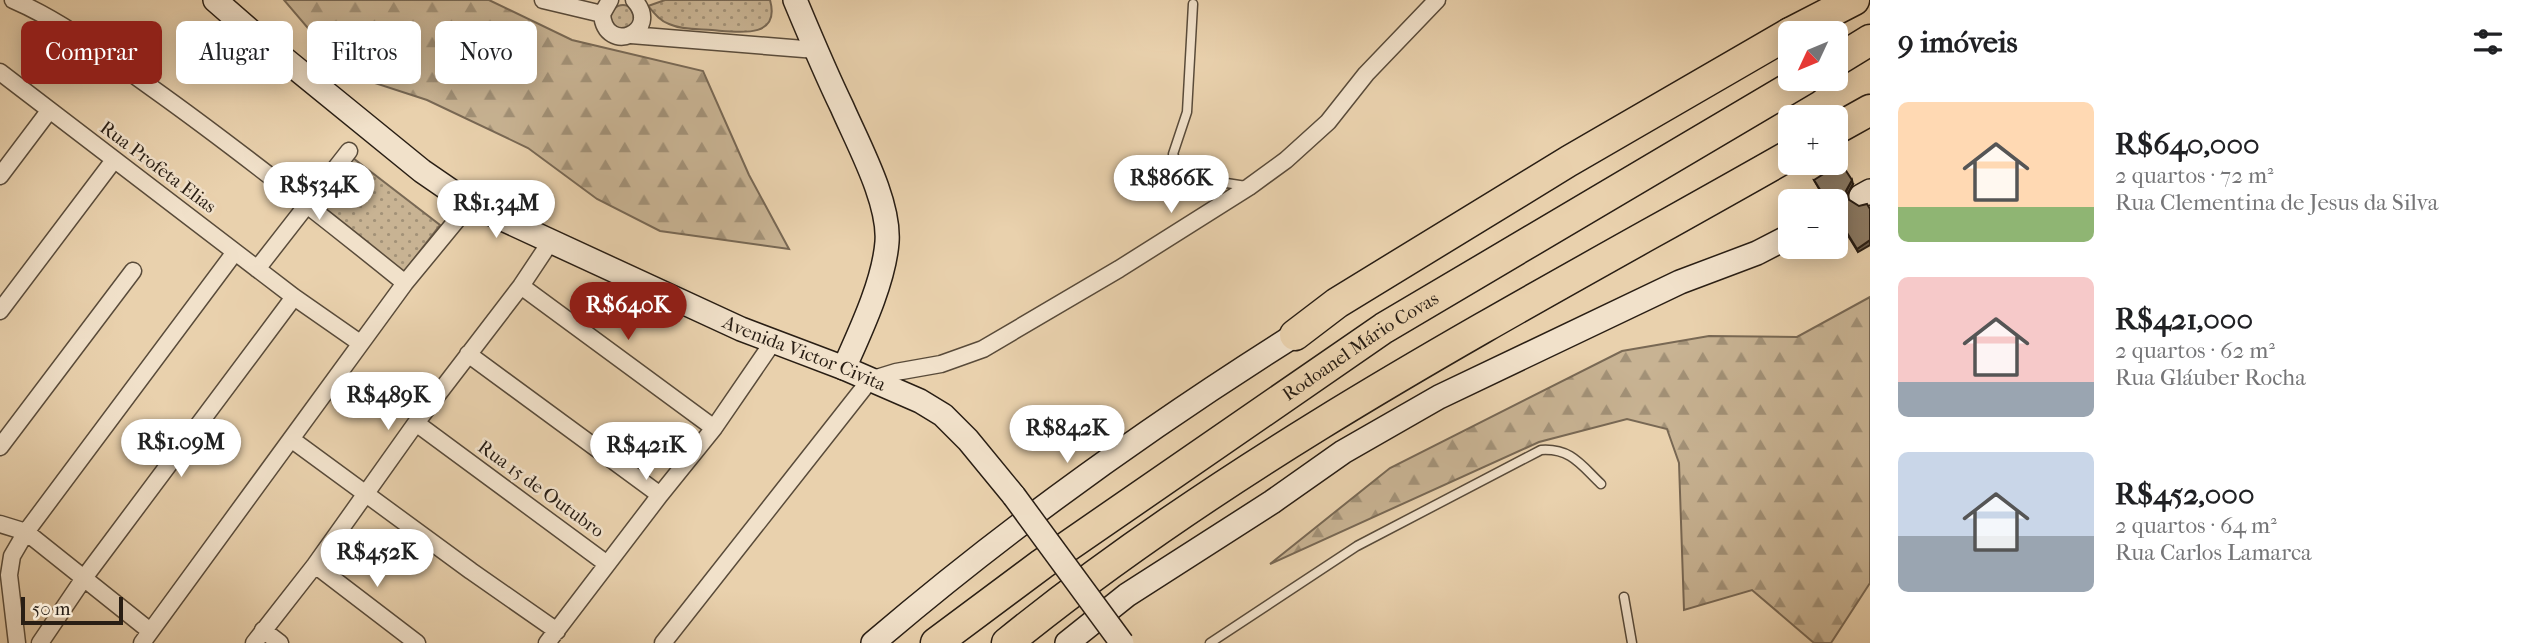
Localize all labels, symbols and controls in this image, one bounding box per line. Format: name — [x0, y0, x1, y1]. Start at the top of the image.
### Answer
chip: Comprar — [21, 21, 162, 84]
chip: Alugar — [176, 21, 293, 84]
chip: Filtros — [307, 21, 421, 84]
chip: Novo — [435, 21, 537, 84]
north arrow — [1778, 21, 1848, 91]
map controls — [1778, 21, 1848, 259]
icon: filters — [2469, 23, 2507, 61]
text: 9 imóveis — [1898, 25, 2018, 60]
button: + — [1778, 105, 1848, 175]
street label: Rua Profeta Elias — [96, 116, 220, 218]
text: R$640,000 — [2115, 127, 2260, 162]
icon: home — [1954, 130, 2038, 214]
pin: R$866K — [1114, 156, 1228, 215]
pin: R$534K — [262, 162, 376, 222]
text: 2 quartos · 72 m² — [2115, 162, 2274, 189]
text: R$866K — [1130, 164, 1212, 191]
text: R$534K — [280, 171, 359, 198]
pin: R$1.34M — [431, 180, 561, 240]
text: R$1.34M — [453, 189, 539, 216]
button: − — [1778, 189, 1848, 259]
text: Rua Clementina de Jesus da Silva — [2115, 189, 2438, 216]
pin: R$640K — [571, 282, 685, 342]
street label: Rodoanel Mário Covas — [1278, 287, 1442, 406]
text: R$640K — [586, 291, 670, 318]
text: R$421,000 — [2115, 302, 2253, 337]
icon: home — [1954, 305, 2038, 389]
street label: Avenida Victor Civita — [718, 311, 889, 396]
text: 2 quartos · 62 m² — [2115, 337, 2275, 364]
text: Rua Gláuber Rocha — [2115, 364, 2306, 391]
pin: R$489K — [331, 372, 445, 432]
text: R$489K — [346, 381, 430, 408]
pin: R$842K — [1010, 406, 1124, 465]
text: R$842K — [1026, 414, 1108, 441]
pin: R$1.09M — [116, 420, 246, 479]
pin: R$421K — [589, 422, 703, 482]
text: R$1.09M — [137, 428, 225, 455]
text: R$421K — [606, 431, 686, 458]
street label: Rua 15 de Outubro — [474, 436, 609, 542]
text: R$452,000 — [2115, 477, 2254, 512]
icon: home — [1954, 480, 2038, 564]
text: 2 quartos · 64 m² — [2115, 512, 2277, 539]
pin: R$452K — [320, 530, 434, 589]
text: R$452K — [337, 538, 417, 565]
text: Rua Carlos Lamarca — [2115, 539, 2312, 566]
scale bar — [21, 594, 122, 626]
text: 50 m — [32, 598, 71, 620]

